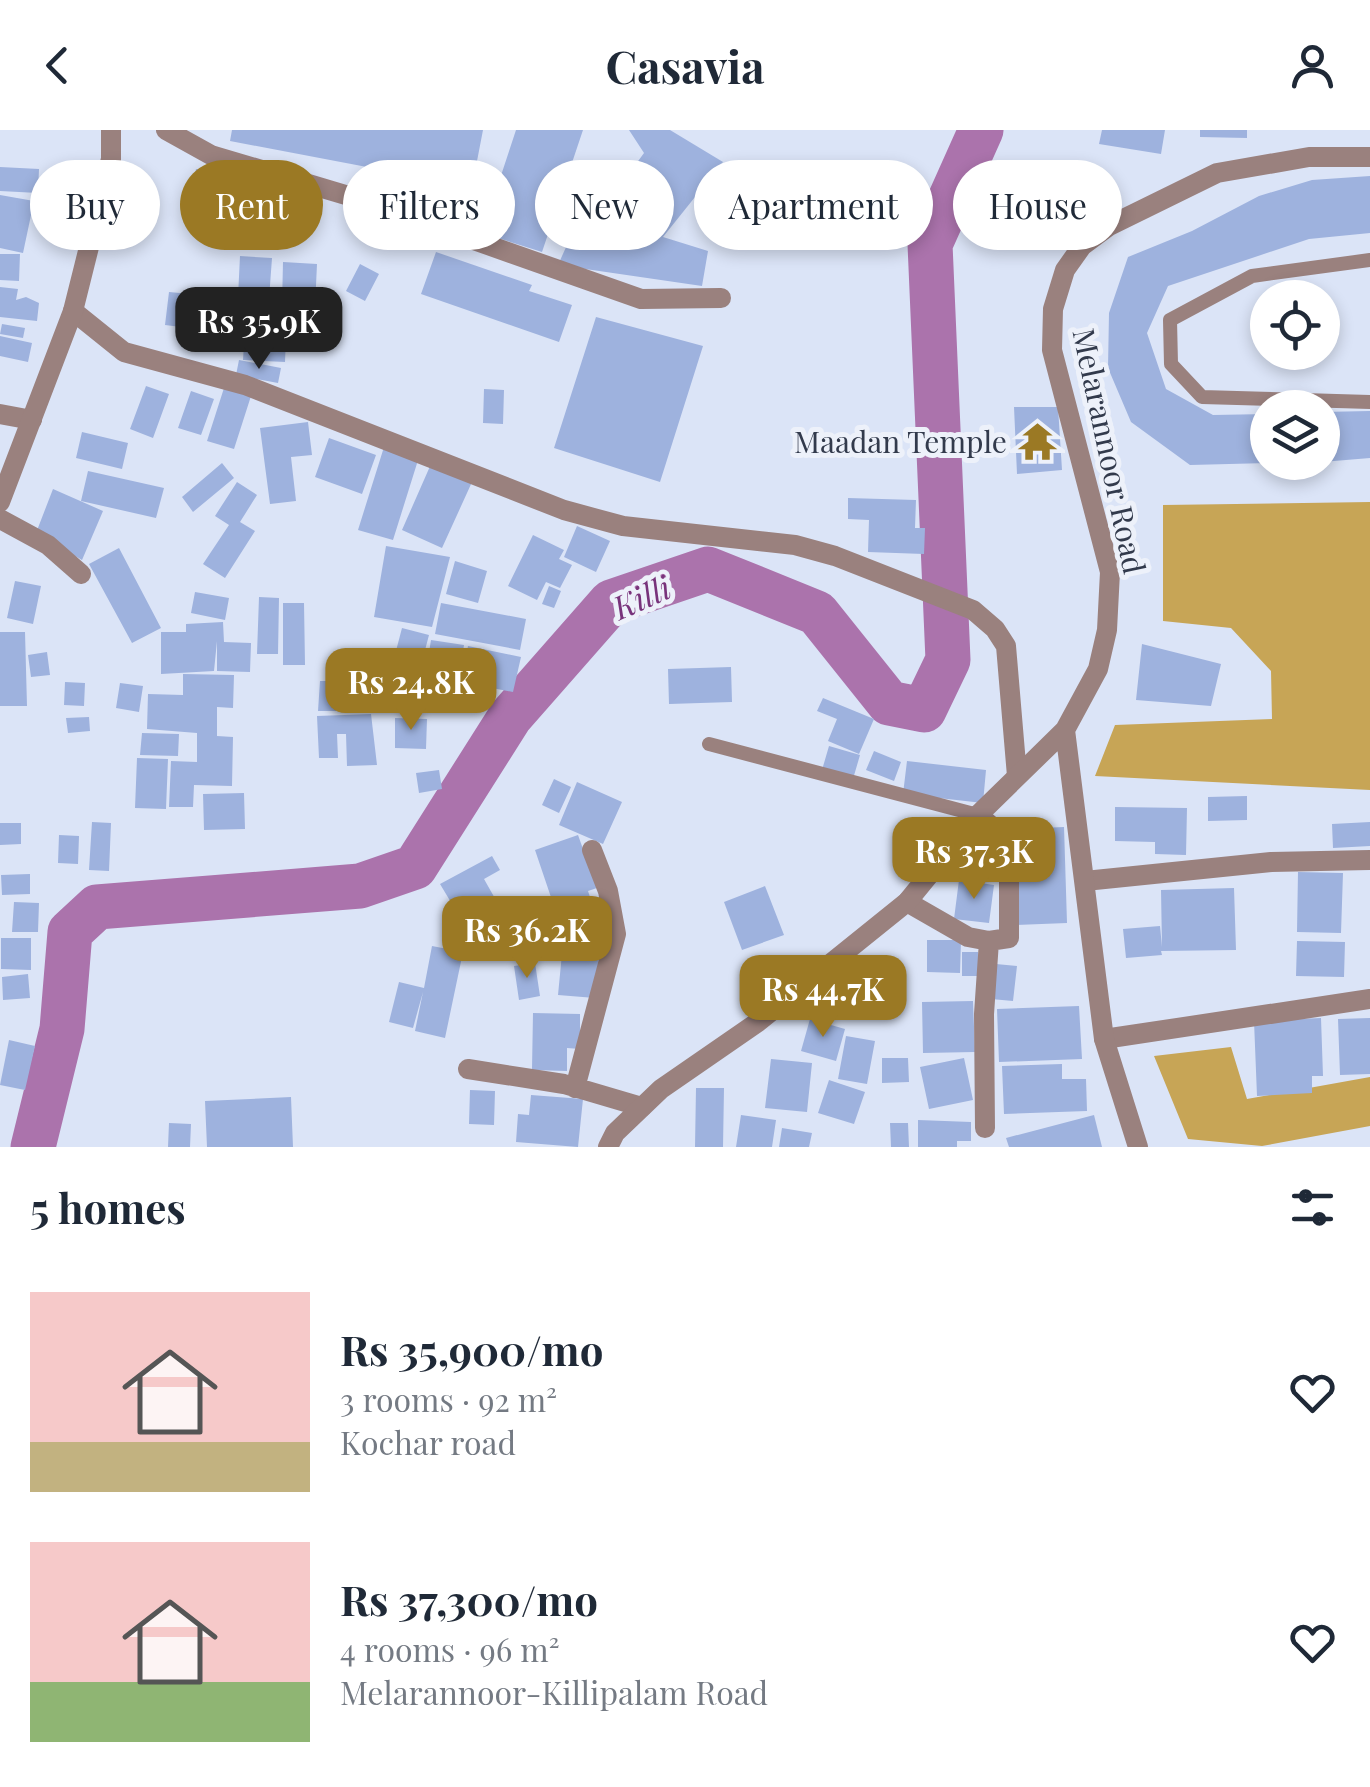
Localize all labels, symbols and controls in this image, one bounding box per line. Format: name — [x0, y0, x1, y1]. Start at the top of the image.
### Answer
text: Casavia — [605, 35, 765, 95]
icon: back — [30, 38, 85, 93]
icon: person — [1285, 38, 1340, 93]
chip: Buy — [30, 160, 160, 250]
chip: Rent — [180, 160, 323, 250]
chip: Filters — [343, 160, 515, 250]
chip: New — [535, 160, 674, 250]
chip: Apartment — [694, 160, 933, 250]
chip: House — [953, 160, 1122, 250]
map controls — [1250, 280, 1340, 480]
button: locate — [1250, 280, 1340, 370]
pin: Rs 35.9K — [156, 287, 362, 372]
text: Rs 35.9K — [197, 298, 321, 341]
street label: Melarannoor Road — [1064, 325, 1156, 577]
button: layers — [1250, 390, 1340, 480]
temple icon: Maadan Temple — [1016, 420, 1058, 462]
place label: Maadan Temple — [794, 421, 1007, 461]
water label: Killi — [603, 564, 678, 629]
pin: Rs 24.8K — [308, 648, 514, 733]
text: Rs 24.8K — [347, 659, 475, 702]
pin: Rs 37.3K — [871, 817, 1077, 902]
text: Rs 37.3K — [914, 828, 1034, 871]
pin: Rs 36.2K — [424, 896, 630, 981]
text: Rs 36.2K — [464, 907, 590, 950]
pin: Rs 44.7K — [720, 955, 926, 1040]
text: Rs 44.7K — [762, 966, 884, 1009]
text: 5 homes — [30, 1179, 186, 1235]
icon: filters — [1285, 1180, 1340, 1235]
text: Rs 35,900/mo — [340, 1321, 603, 1377]
icon: home — [110, 1332, 230, 1452]
icon: heart — [1285, 1365, 1340, 1420]
text: 3 rooms · 92 m² — [340, 1377, 557, 1420]
text: Kochar road — [340, 1420, 516, 1463]
text: Rs 37,300/mo — [340, 1571, 598, 1627]
icon: home — [110, 1582, 230, 1702]
icon: heart — [1285, 1615, 1340, 1670]
text: 4 rooms · 96 m² — [340, 1627, 560, 1670]
text: Melarannoor-Killipalam Road — [340, 1670, 768, 1713]

